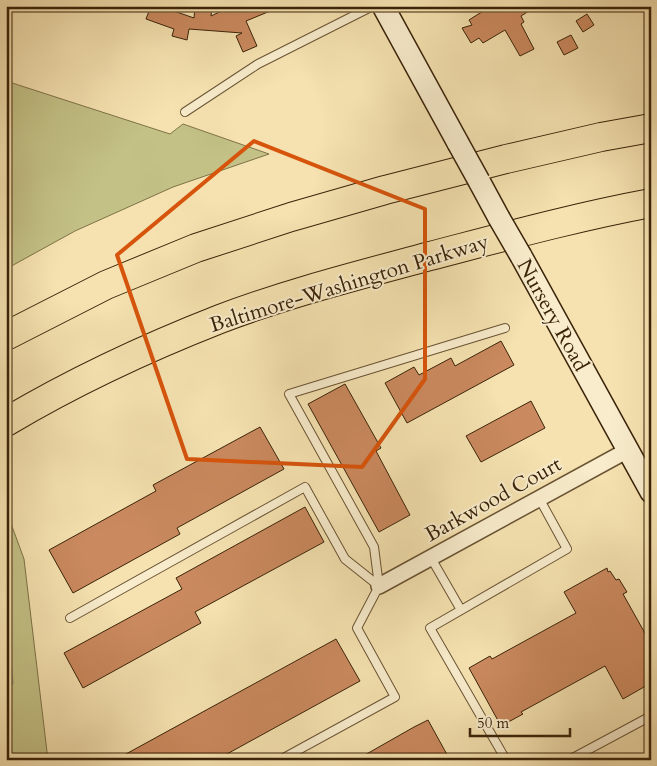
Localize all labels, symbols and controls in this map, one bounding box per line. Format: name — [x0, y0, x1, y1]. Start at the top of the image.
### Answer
street label: Baltimore-Washington Parkway — [206, 227, 492, 340]
street label: Nursery Road — [510, 254, 595, 377]
street label: Barkwood Court — [420, 450, 567, 549]
scale bar — [470, 706, 570, 738]
text: 50 m — [477, 713, 509, 733]

